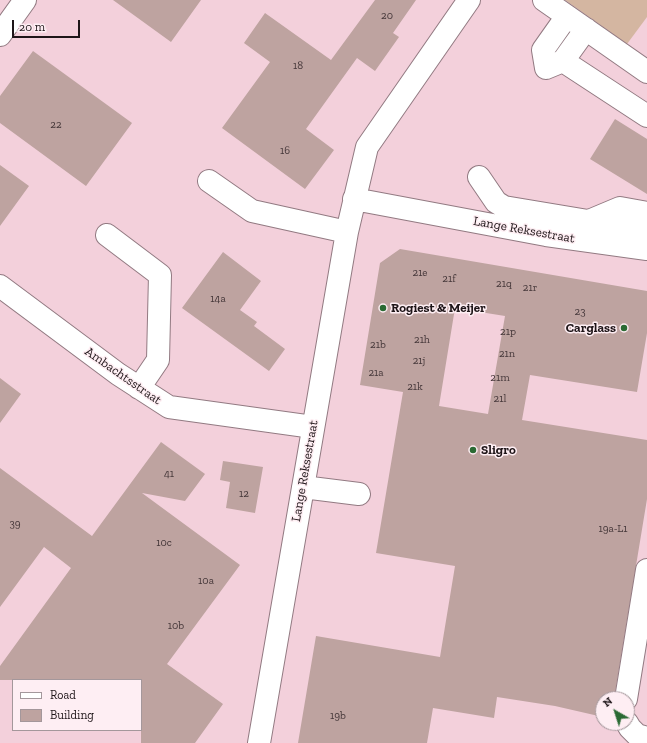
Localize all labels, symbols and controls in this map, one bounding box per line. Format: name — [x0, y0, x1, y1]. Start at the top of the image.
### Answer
house number: 20 — [381, 9, 393, 23]
scale bar — [14, 12, 82, 38]
text: 20 m — [19, 20, 45, 34]
house number: 18 — [293, 59, 303, 73]
house number: 22 — [50, 118, 62, 132]
house number: 16 — [280, 144, 290, 158]
street label: Lange Reksestraat — [472, 213, 576, 247]
house number: 21e — [412, 266, 428, 280]
house number: 21f — [442, 272, 456, 286]
house number: 21q — [496, 277, 512, 291]
house number: 21r — [523, 281, 537, 295]
house number: 14a — [210, 292, 226, 306]
place label: Rogiest & Meijer — [391, 300, 486, 316]
marker: Rogiest & Meijer — [378, 303, 388, 313]
house number: 23 — [574, 305, 586, 319]
place label: Carglass — [566, 320, 616, 336]
marker: Carglass — [619, 323, 629, 333]
house number: 21p — [500, 325, 516, 339]
house number: 21h — [414, 333, 430, 347]
house number: 21b — [370, 338, 386, 352]
street label: Ambachtsstraat — [82, 344, 164, 408]
house number: 21n — [499, 347, 515, 361]
house number: 21j — [413, 354, 425, 368]
house number: 21a — [368, 366, 384, 380]
house number: 21m — [490, 371, 510, 385]
house number: 21k — [407, 380, 423, 394]
house number: 21l — [494, 392, 506, 406]
street label: Lange Reksestraat — [288, 419, 322, 523]
place label: Sligro — [481, 442, 516, 458]
marker: Sligro — [468, 445, 478, 455]
house number: 41 — [164, 467, 174, 481]
house number: 12 — [239, 487, 249, 501]
house number: 39 — [9, 517, 21, 531]
house number: 19a-L1 — [598, 522, 628, 536]
house number: 10c — [156, 536, 172, 550]
house number: 10a — [198, 574, 214, 588]
house number: 10b — [168, 619, 184, 633]
legend — [12, 679, 142, 731]
text: Road — [50, 688, 76, 702]
north arrow — [595, 691, 635, 731]
text: N — [600, 694, 615, 710]
text: Building — [50, 708, 94, 722]
house number: 19b — [330, 709, 346, 723]

